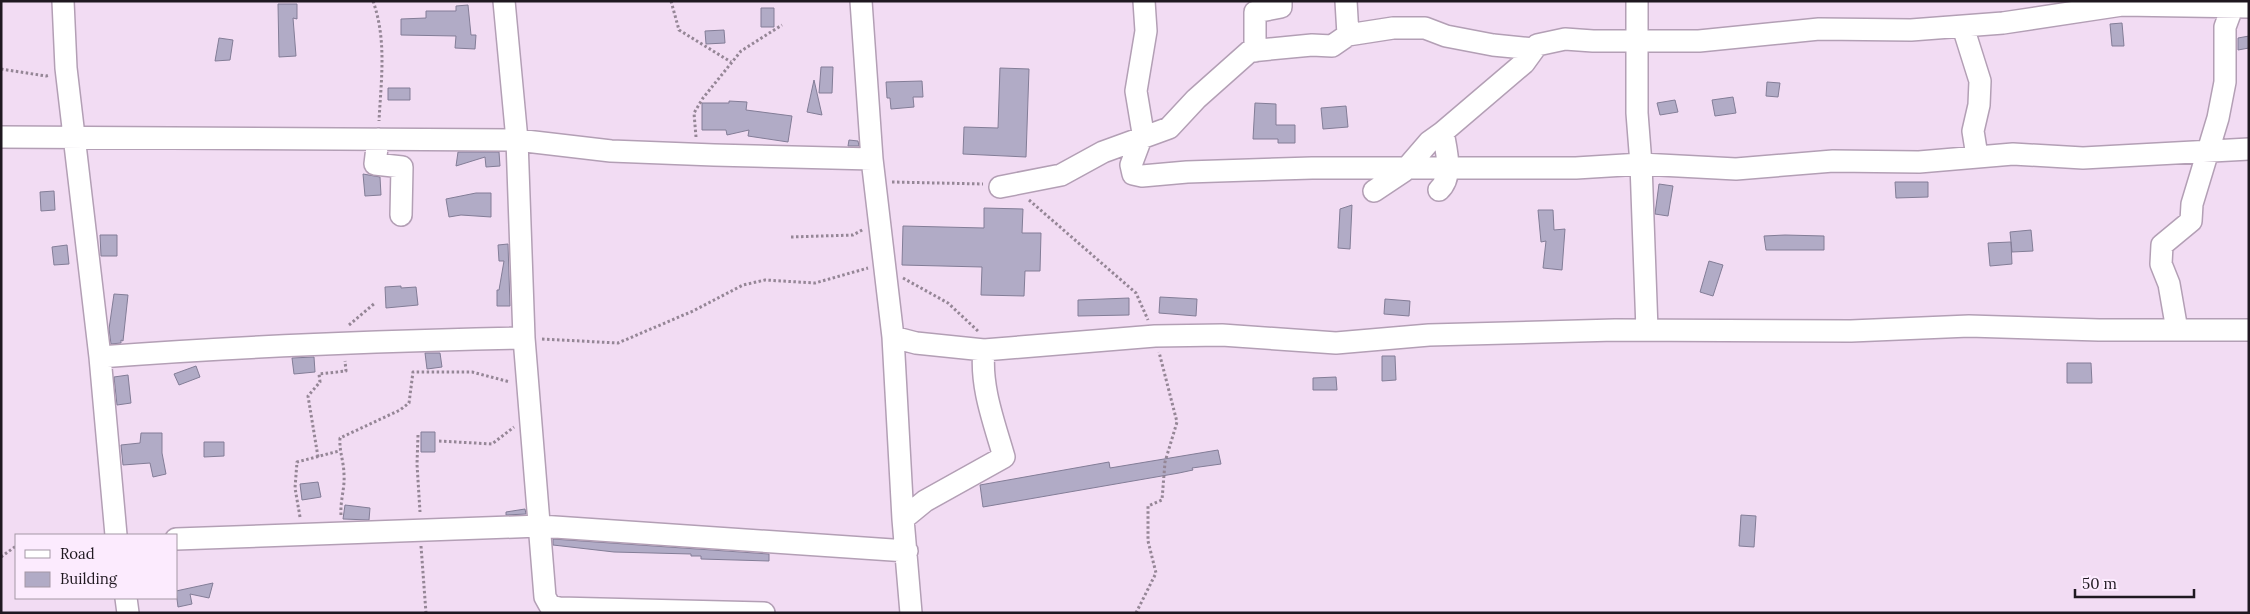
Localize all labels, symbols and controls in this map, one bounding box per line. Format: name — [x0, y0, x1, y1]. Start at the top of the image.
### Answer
legend — [15, 534, 178, 599]
text: Road — [60, 544, 95, 563]
scale bar — [2075, 566, 2194, 598]
text: Building — [60, 569, 118, 588]
text: 50 m — [2082, 574, 2117, 593]

